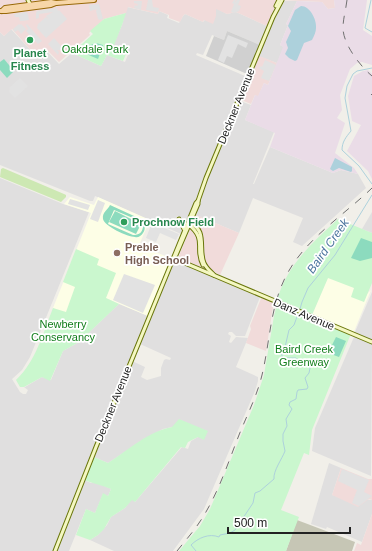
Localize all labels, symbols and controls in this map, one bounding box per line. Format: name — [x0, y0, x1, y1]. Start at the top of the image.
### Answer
marker: Planet Fitness — [25, 35, 35, 45]
park label: Oakdale Park — [62, 43, 129, 55]
place label: Planet Fitness — [11, 47, 49, 72]
street label: Deckner Avenue — [215, 66, 257, 146]
water label: Baird Creek — [304, 215, 352, 276]
place label: Prochnow Field — [132, 216, 214, 228]
marker: Prochnow Field — [119, 217, 129, 227]
place label: Preble High School — [125, 241, 189, 266]
marker: Preble High School — [112, 248, 122, 258]
street label: Danz Avenue — [272, 296, 336, 332]
park label: Newberry Conservancy — [31, 318, 96, 343]
park label: Baird Creek Greenway — [275, 343, 334, 368]
street label: Deckner Avenue — [92, 364, 134, 444]
scale bar — [228, 509, 350, 535]
text: 500 m — [234, 516, 267, 530]

